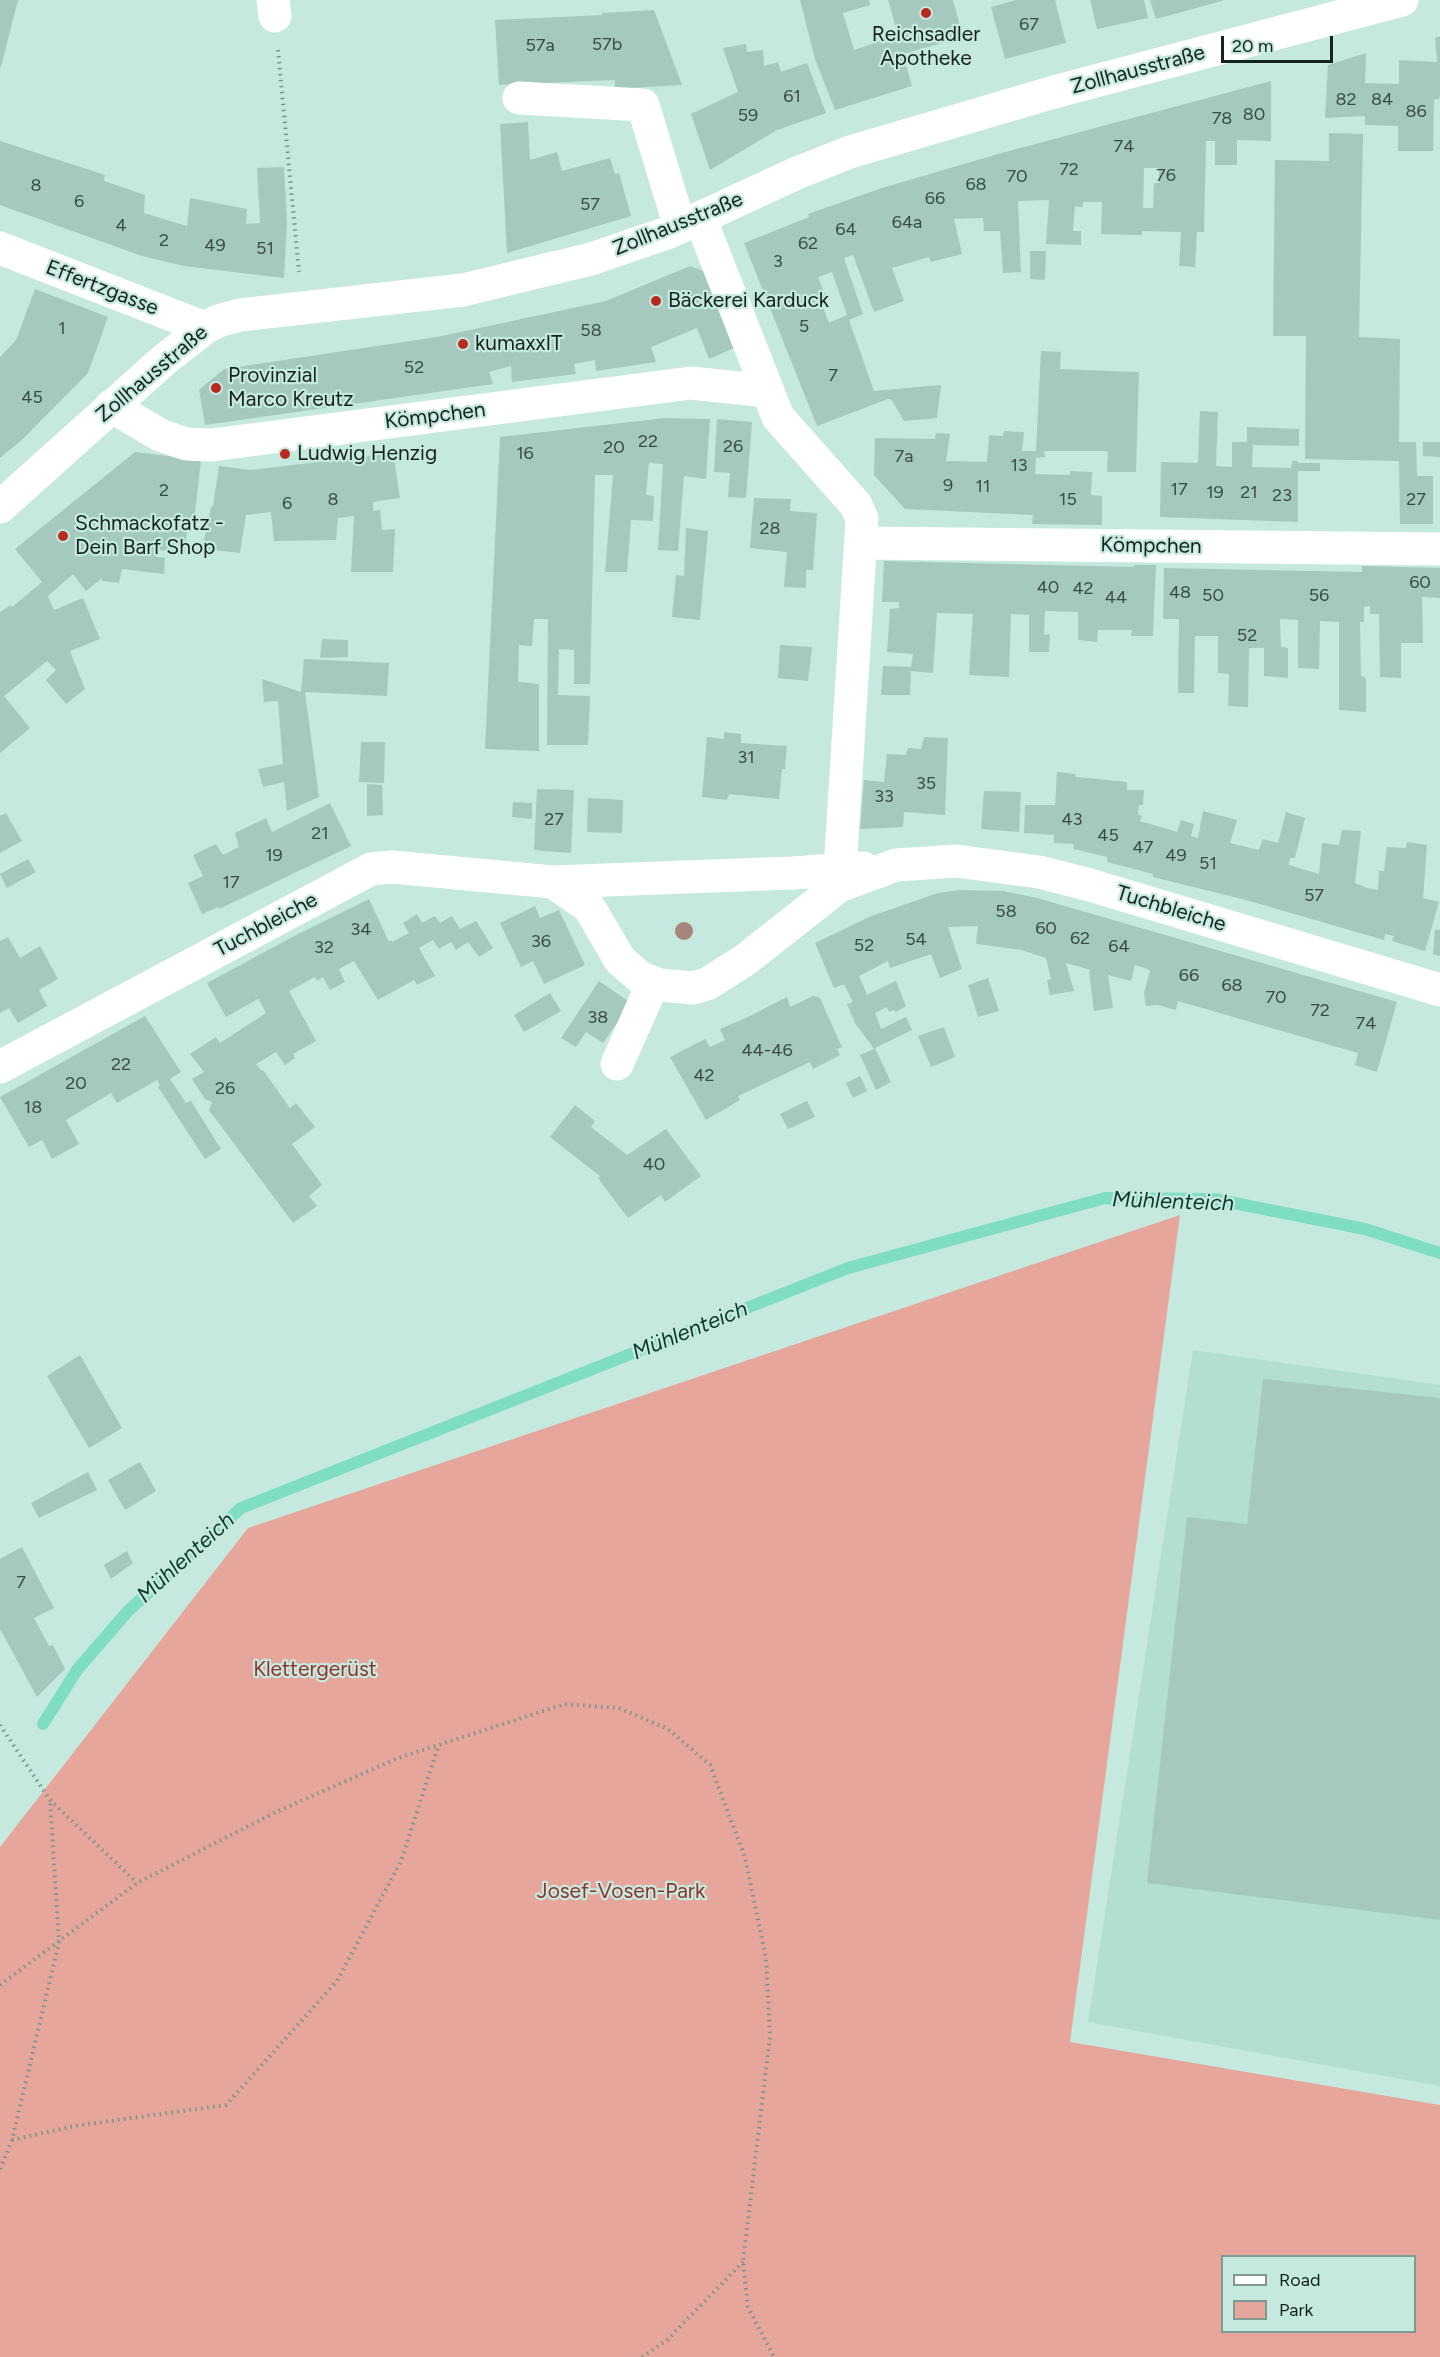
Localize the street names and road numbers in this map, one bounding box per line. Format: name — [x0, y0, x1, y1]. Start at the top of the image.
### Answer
street label: Zollhausstraße — [1068, 40, 1208, 100]
street label: Zollhausstraße — [609, 187, 747, 261]
street label: Effertzgasse — [42, 255, 162, 321]
street label: Zollhausstraße — [91, 320, 213, 428]
street label: Kömpchen — [383, 397, 487, 435]
street label: Kömpchen — [1100, 533, 1202, 559]
street label: Tuchbleiche — [1113, 880, 1229, 938]
street label: Tuchbleiche — [210, 887, 322, 963]

